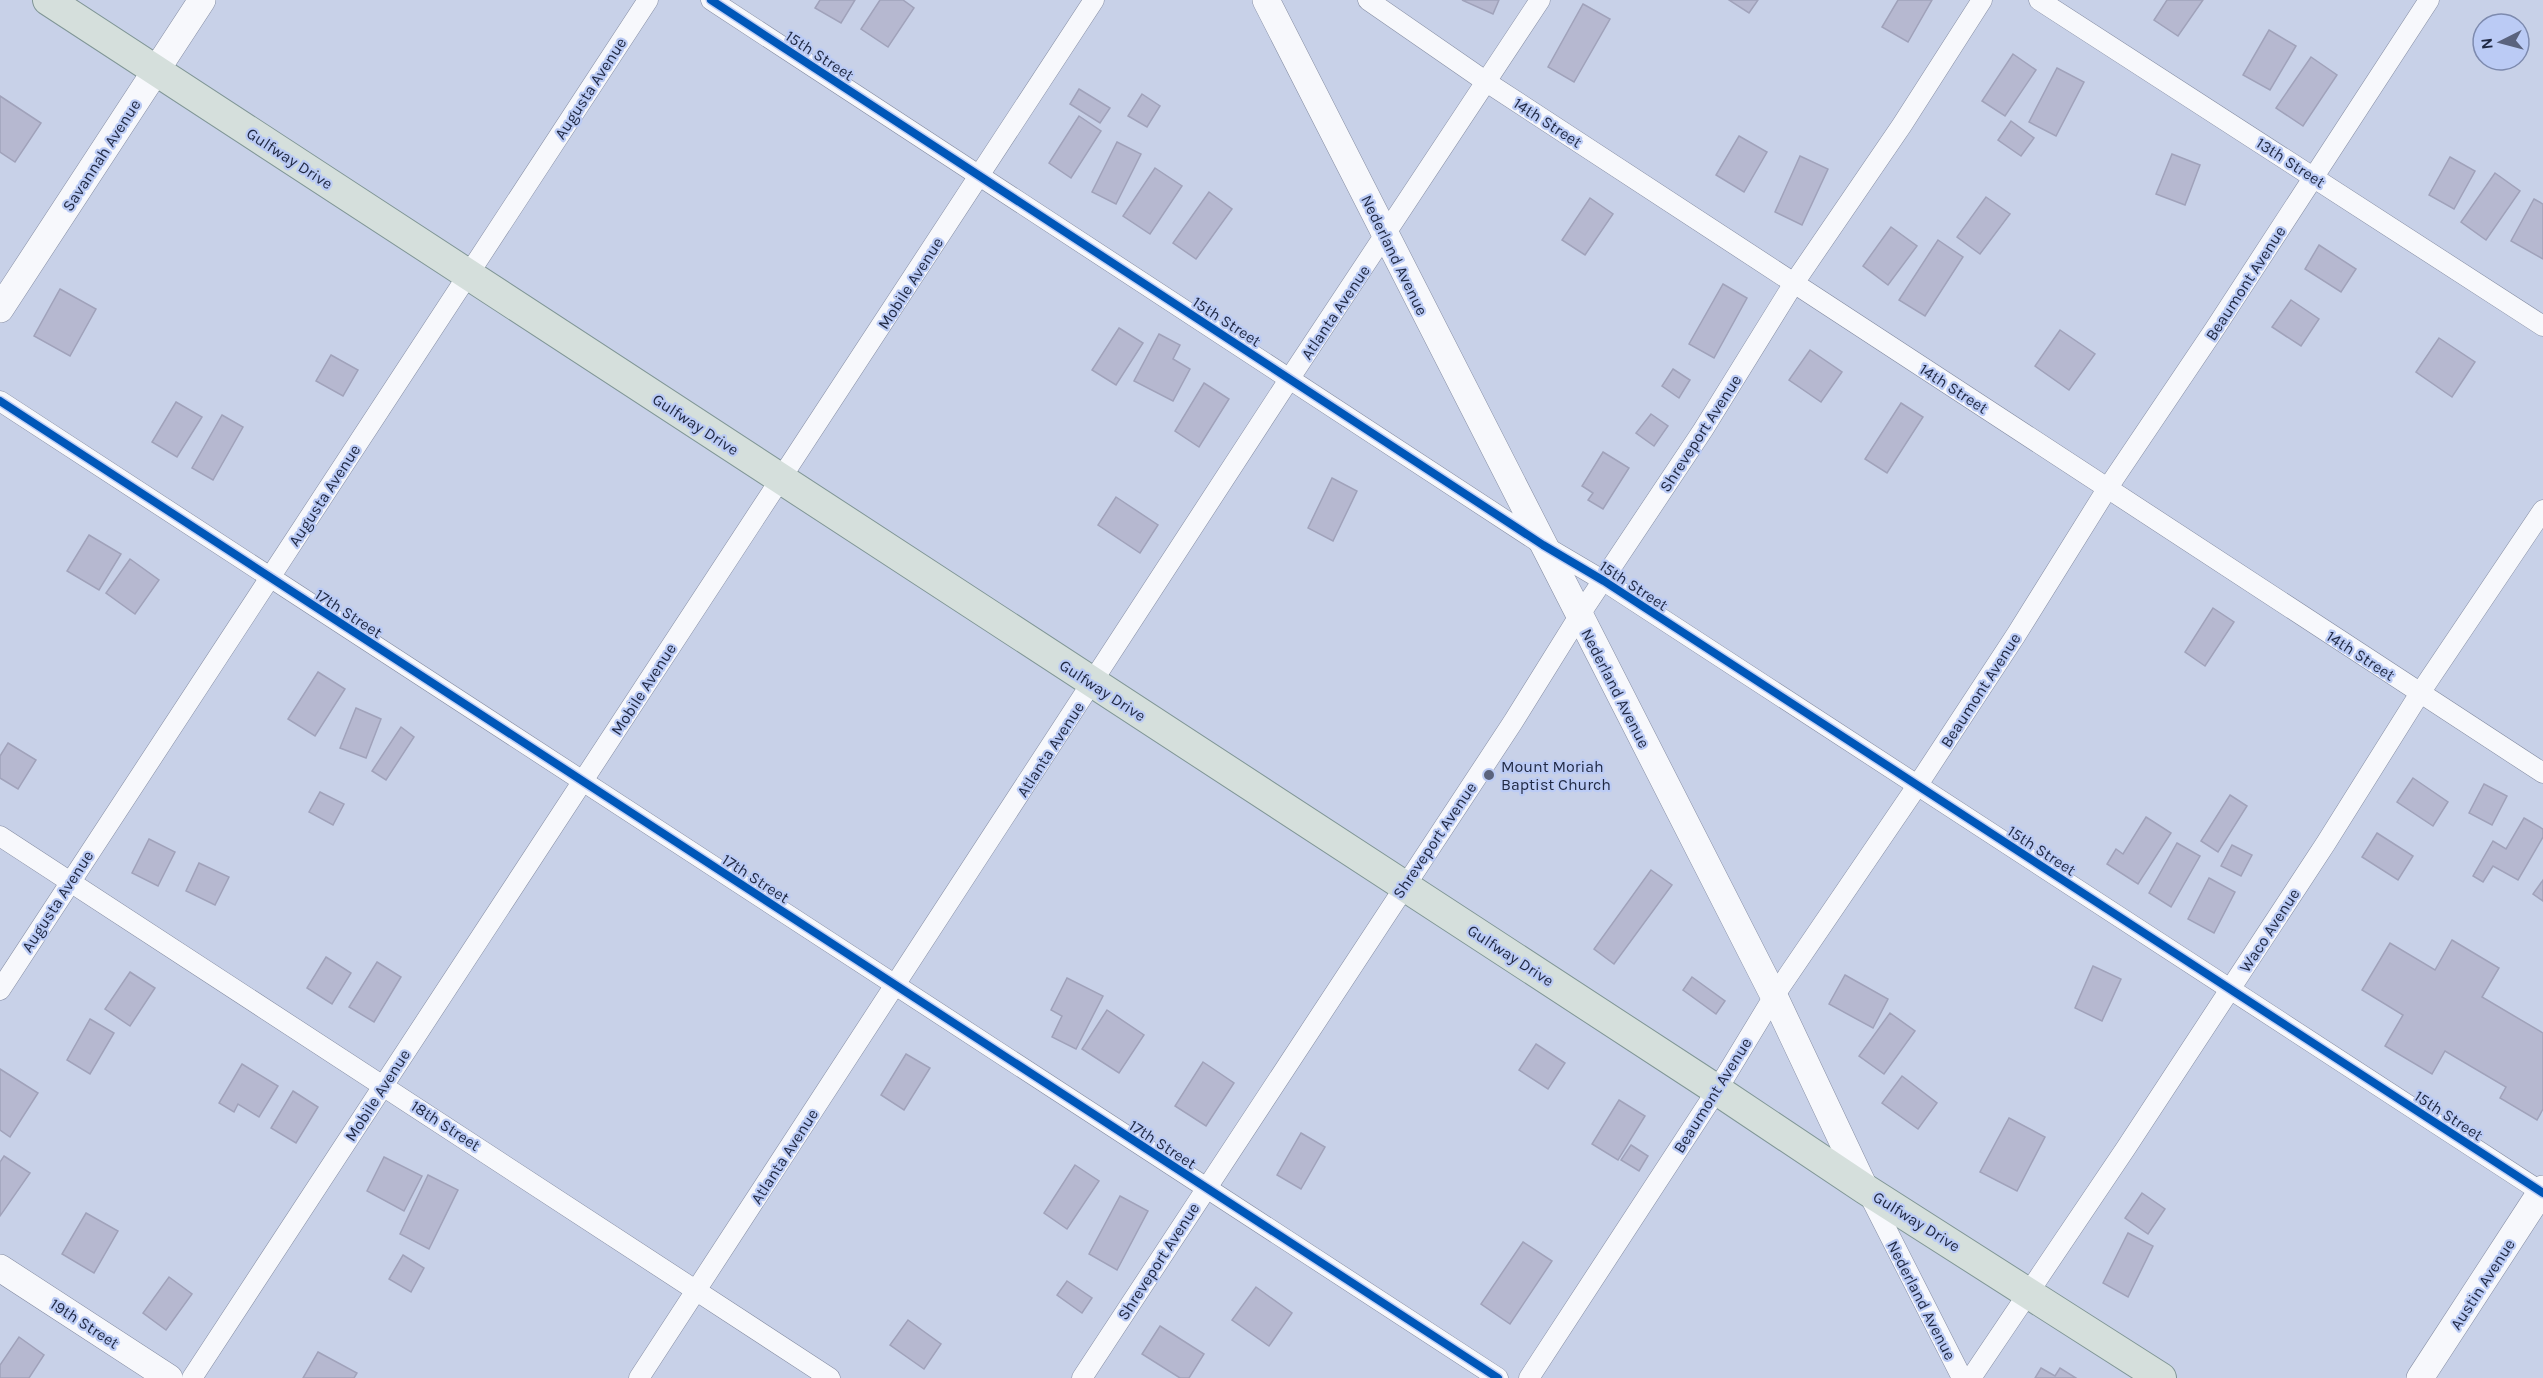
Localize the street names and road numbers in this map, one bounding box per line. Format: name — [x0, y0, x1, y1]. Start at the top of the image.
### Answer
street label: 15th Street — [782, 26, 857, 85]
street label: Augusta Avenue — [551, 34, 630, 143]
street label: 14th Street — [1510, 93, 1585, 152]
street label: Savannah Avenue — [58, 96, 145, 215]
street label: Gulfway Drive — [243, 124, 336, 193]
street label: 13th Street — [2253, 133, 2329, 192]
street label: Nederland Avenue — [1357, 192, 1432, 318]
street label: Beaumont Avenue — [2201, 223, 2289, 344]
street label: Mobile Avenue — [874, 234, 947, 333]
street label: Atlanta Avenue — [1297, 262, 1374, 363]
street label: 15th Street — [1189, 292, 1264, 351]
street label: 14th Street — [1916, 359, 1991, 418]
street label: Shreveport Avenue — [1655, 371, 1745, 495]
street label: Gulfway Drive — [649, 390, 742, 459]
street label: Augusta Avenue — [285, 441, 364, 550]
street label: 15th Street — [1596, 556, 1671, 615]
street label: 17th Street — [312, 585, 386, 642]
street label: Nederland Avenue — [1577, 625, 1654, 751]
street label: 14th Street — [2323, 626, 2398, 685]
street label: Beaumont Avenue — [1936, 630, 2024, 751]
street label: Mobile Avenue — [607, 640, 680, 739]
street label: Gulfway Drive — [1056, 656, 1149, 725]
street label: Atlanta Avenue — [1013, 698, 1088, 800]
street label: Shreveport Avenue — [1389, 779, 1480, 902]
street label: 15th Street — [2004, 821, 2079, 880]
street label: Augusta Avenue — [18, 847, 97, 956]
street label: 17th Street — [719, 850, 793, 907]
street label: Waco Avenue — [2235, 885, 2304, 976]
street label: Gulfway Drive — [1464, 921, 1557, 990]
street label: Beaumont Avenue — [1669, 1034, 1756, 1156]
street label: Mobile Avenue — [341, 1046, 414, 1145]
street label: 15th Street — [2411, 1086, 2486, 1145]
street label: 18th Street — [408, 1096, 484, 1155]
street label: Atlanta Avenue — [747, 1105, 822, 1207]
street label: 17th Street — [1126, 1116, 1200, 1173]
street label: Gulfway Drive — [1870, 1187, 1964, 1256]
street label: Shreveport Avenue — [1113, 1199, 1203, 1323]
street label: Austin Avenue — [2446, 1235, 2519, 1333]
street label: Nederland Avenue — [1883, 1237, 1960, 1363]
street label: 19th Street — [47, 1294, 123, 1353]

